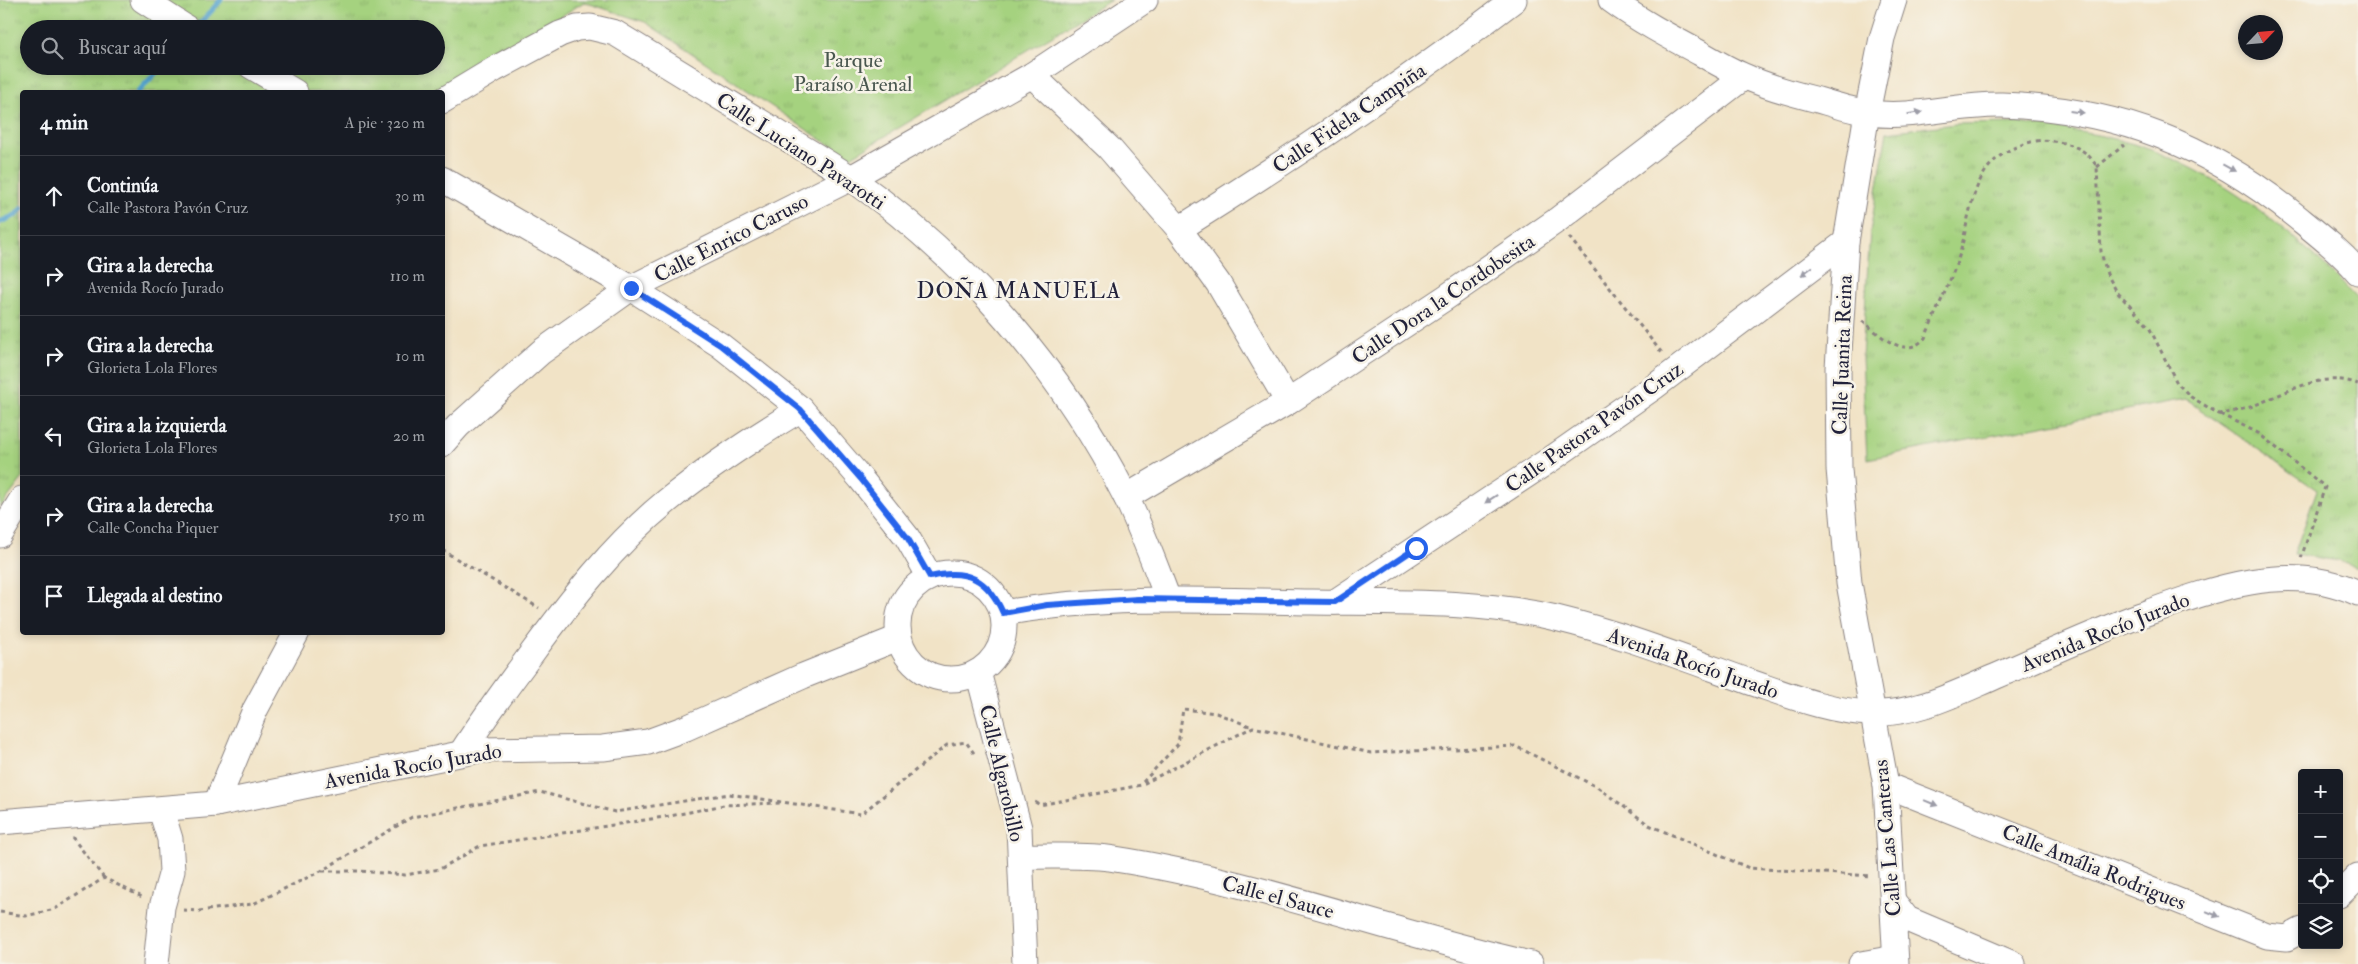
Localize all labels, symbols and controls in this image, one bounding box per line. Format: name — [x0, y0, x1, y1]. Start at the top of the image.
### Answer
north arrow — [2238, 15, 2283, 60]
search box — [20, 20, 445, 75]
icon: search — [38, 34, 66, 62]
text: Buscar aquí — [78, 36, 166, 60]
park label: Parque Paraíso Arenal — [794, 47, 913, 98]
street label: Calle Fidela Campiña — [1267, 57, 1432, 180]
street label: Calle Luciano Pavarotti — [711, 87, 891, 217]
one-way arrow — [2069, 108, 2085, 116]
text: 4 min — [40, 109, 88, 136]
one-way arrow — [1908, 109, 1924, 117]
text: A pie · 320 m — [344, 113, 425, 133]
one-way arrow — [2221, 164, 2236, 172]
text: Continúa — [87, 174, 158, 198]
icon: ahead — [40, 182, 68, 210]
text: 30 m — [395, 186, 425, 206]
street label: Calle Enrico Caruso — [649, 188, 813, 289]
text: Calle Pastora Pavón Cruz — [87, 198, 248, 218]
street label: Calle Dora la Cordobesita — [1347, 228, 1540, 371]
text: Gira a la derecha — [87, 254, 213, 278]
icon: right — [40, 262, 68, 290]
text: 110 m — [390, 266, 425, 286]
one-way arrow — [1801, 266, 1814, 277]
street label: Calle Juanita Reina — [1826, 274, 1859, 436]
district label: DOÑA MANUELA — [917, 276, 1121, 305]
route end — [620, 277, 643, 300]
text: Avenida Rocío Jurado — [87, 278, 224, 298]
text: Gira a la derecha — [87, 334, 213, 358]
icon: right — [40, 342, 68, 370]
text: 10 m — [395, 346, 425, 366]
street label: Calle Pastora Pavón Cruz — [1500, 356, 1689, 499]
text: Glorieta Lola Flores — [87, 358, 217, 378]
text: Gira a la izquierda — [87, 414, 226, 438]
icon: left — [40, 422, 68, 450]
text: 20 m — [393, 426, 425, 446]
text: Glorieta Lola Flores — [87, 438, 217, 458]
text: Gira a la derecha — [87, 494, 213, 518]
one-way arrow — [1484, 494, 1497, 504]
icon: right — [40, 502, 68, 530]
text: 150 m — [388, 506, 425, 526]
text: Calle Concha Piquer — [87, 518, 219, 538]
route start — [1405, 537, 1428, 560]
icon: arrive — [40, 582, 68, 610]
text: Llegada al destino — [87, 584, 222, 608]
street label: Avenida Rocío Jurado — [2016, 586, 2193, 679]
street label: Avenida Rocío Jurado — [1603, 621, 1782, 705]
street label: Calle Algarobillo — [973, 702, 1030, 844]
street label: Avenida Rocío Jurado — [321, 738, 504, 796]
street label: Calle Las Canteras — [1867, 759, 1908, 917]
map controls — [2298, 769, 2343, 949]
button: + — [2298, 769, 2343, 814]
one-way arrow — [1924, 799, 1939, 807]
button: − — [2298, 814, 2343, 859]
street label: Calle Amália Rodrigues — [1998, 818, 2190, 917]
button: locate — [2298, 859, 2343, 904]
street label: Calle el Sauce — [1219, 870, 1337, 925]
button: layers — [2298, 904, 2343, 949]
one-way arrow — [2205, 911, 2220, 919]

